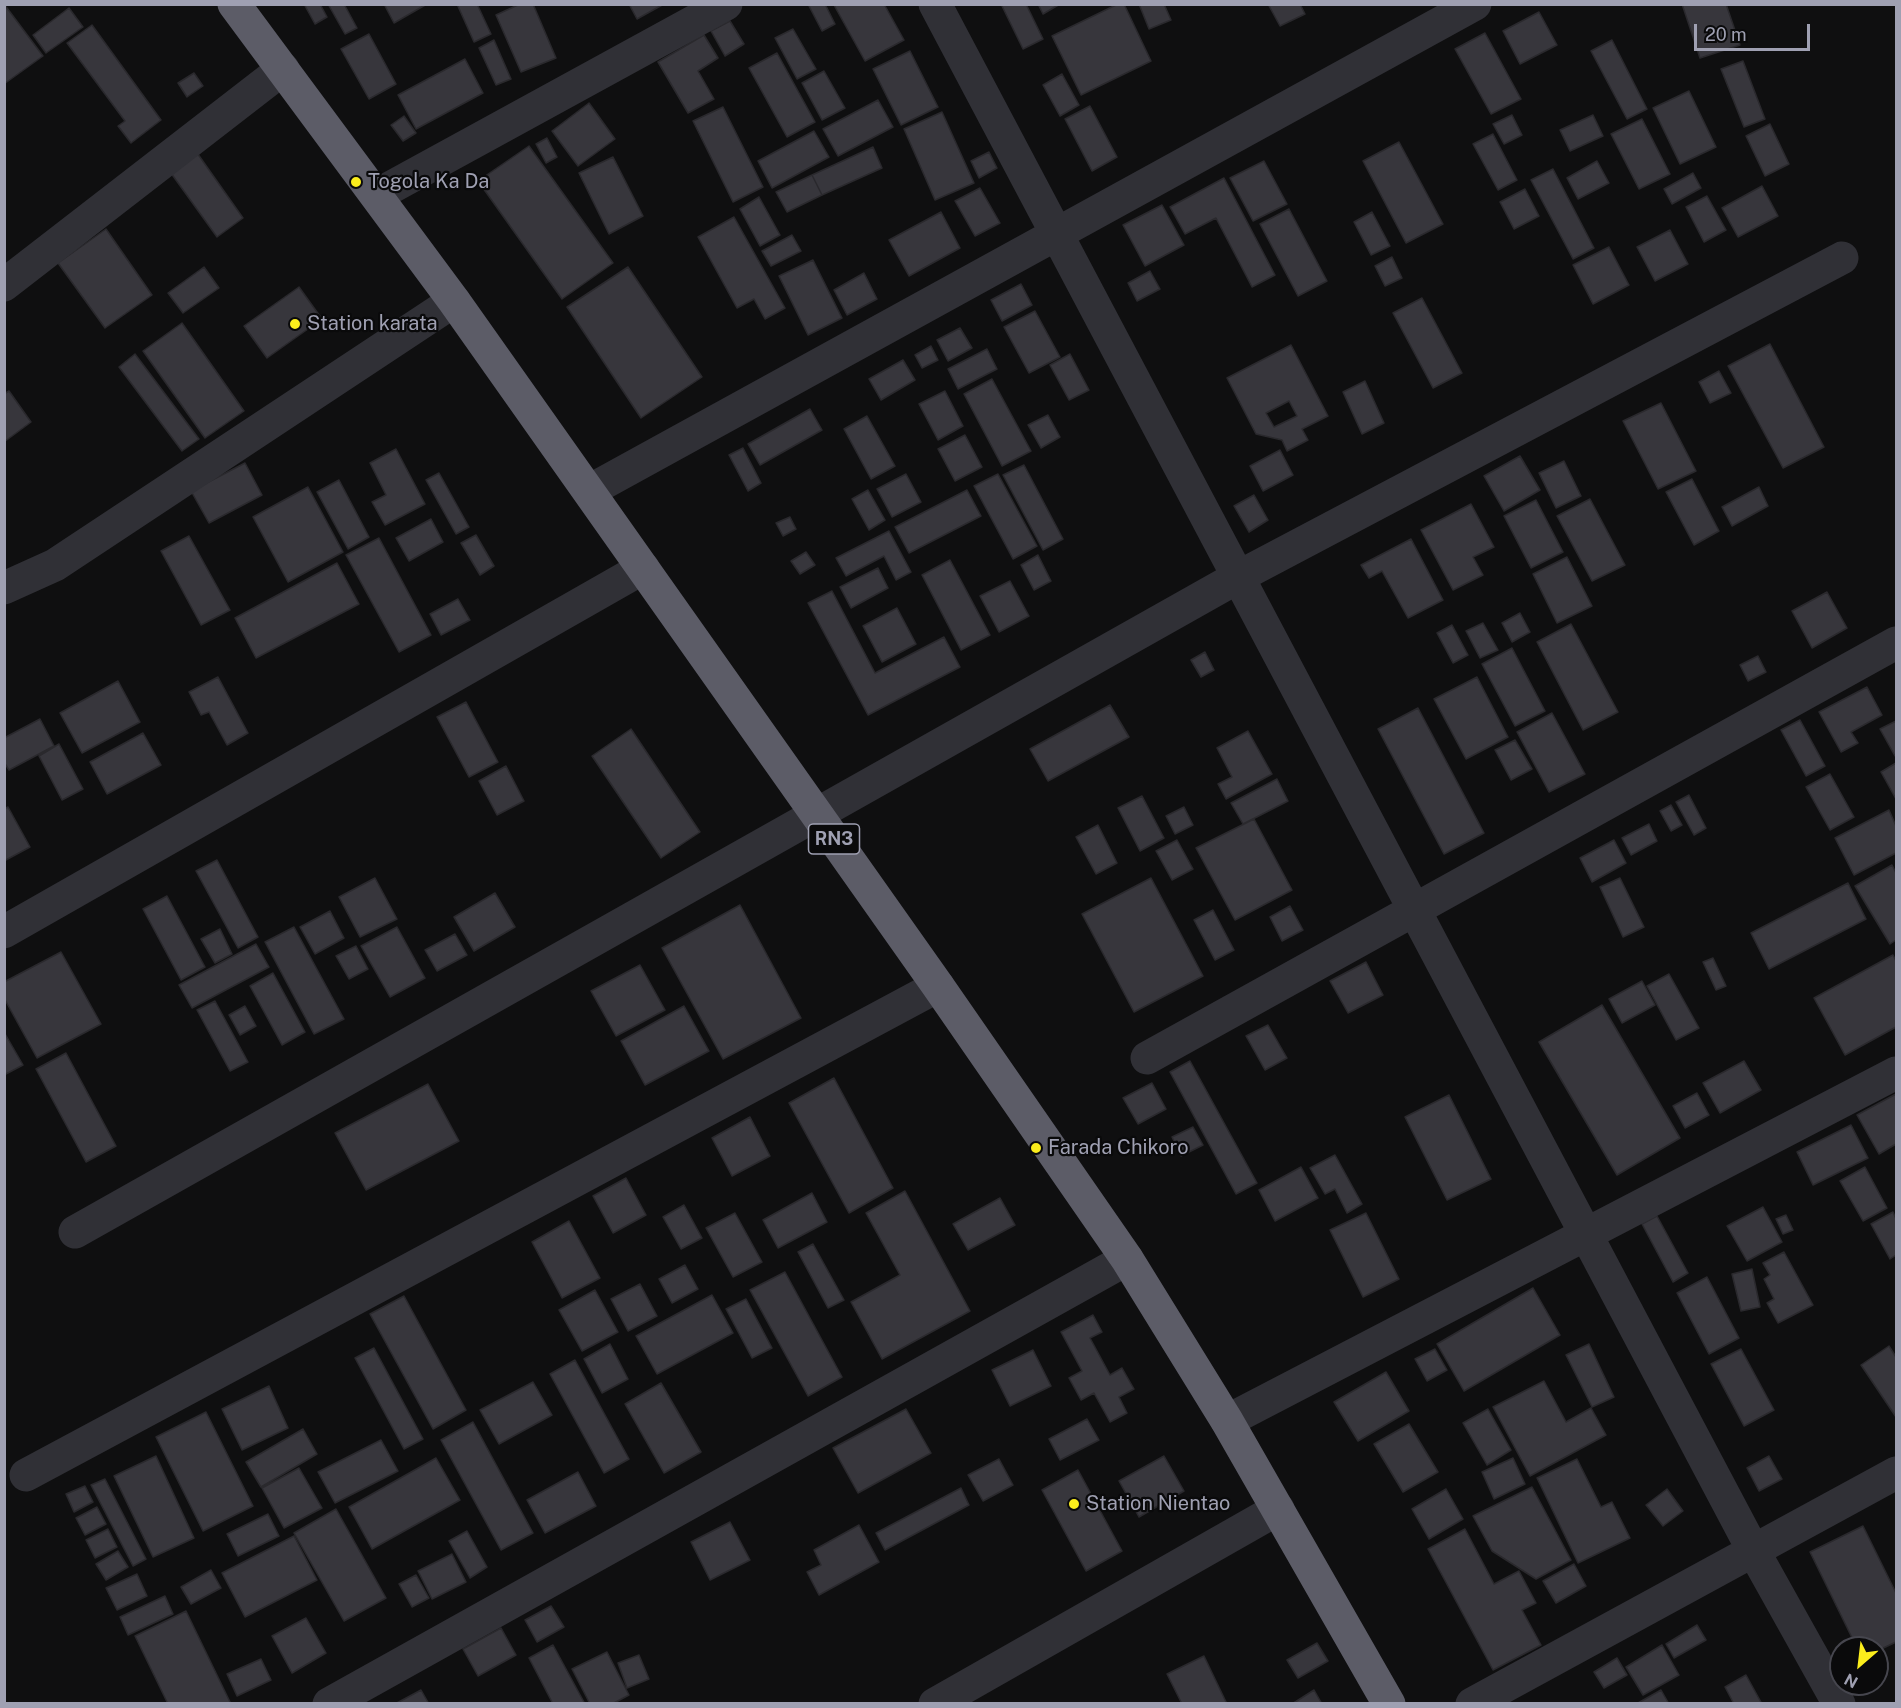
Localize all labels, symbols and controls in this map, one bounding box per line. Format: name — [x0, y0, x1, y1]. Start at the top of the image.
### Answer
scale bar — [1697, 12, 1812, 50]
text: 20 m — [1705, 24, 1747, 45]
place label: Togola Ka Da — [368, 170, 489, 194]
marker: Togola Ka Da — [349, 175, 363, 189]
place label: Station karata — [307, 312, 438, 336]
marker: Station karata — [288, 317, 302, 331]
road number: RN3 — [808, 824, 860, 854]
place label: Farada Chikoro — [1048, 1136, 1189, 1160]
marker: Farada Chikoro — [1029, 1141, 1043, 1155]
place label: Station Nientao — [1086, 1492, 1230, 1516]
marker: Station Nientao — [1067, 1497, 1081, 1511]
north arrow — [1829, 1636, 1889, 1696]
text: N — [1841, 1669, 1861, 1692]

